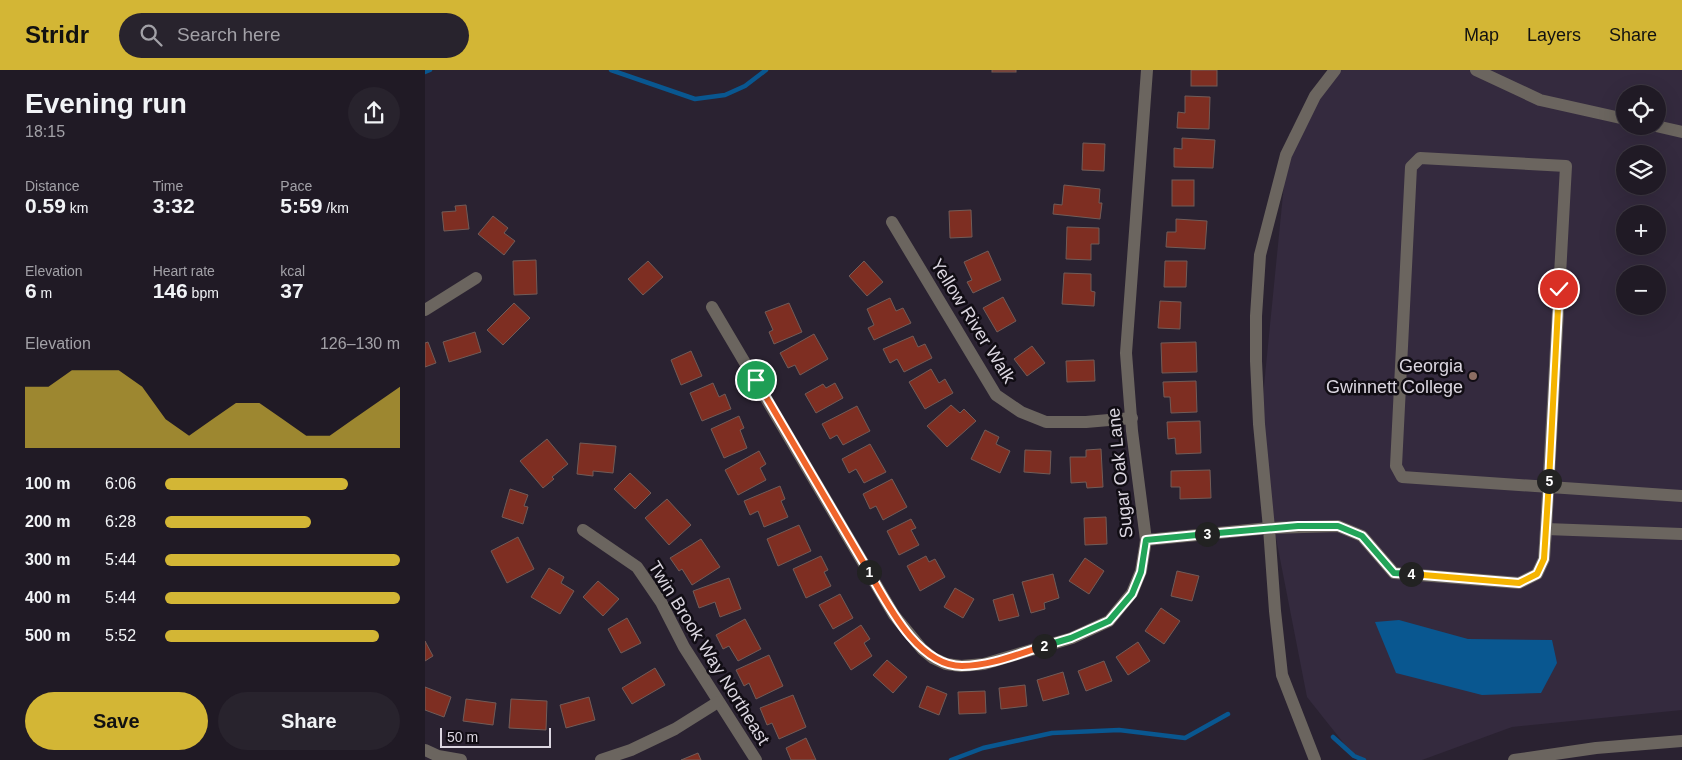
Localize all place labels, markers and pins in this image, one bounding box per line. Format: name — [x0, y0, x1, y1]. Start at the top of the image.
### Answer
pin — [1538, 268, 1580, 310]
place label: Georgia Gwinnett College — [1326, 356, 1464, 397]
pin — [735, 359, 777, 401]
marker: Georgia Gwinnett College — [1467, 370, 1479, 382]
pin: 5 — [1537, 468, 1561, 494]
pin: 3 — [1195, 522, 1219, 546]
pin: 1 — [857, 560, 881, 584]
pin: 4 — [1399, 562, 1423, 586]
pin: 2 — [1031, 634, 1057, 658]

